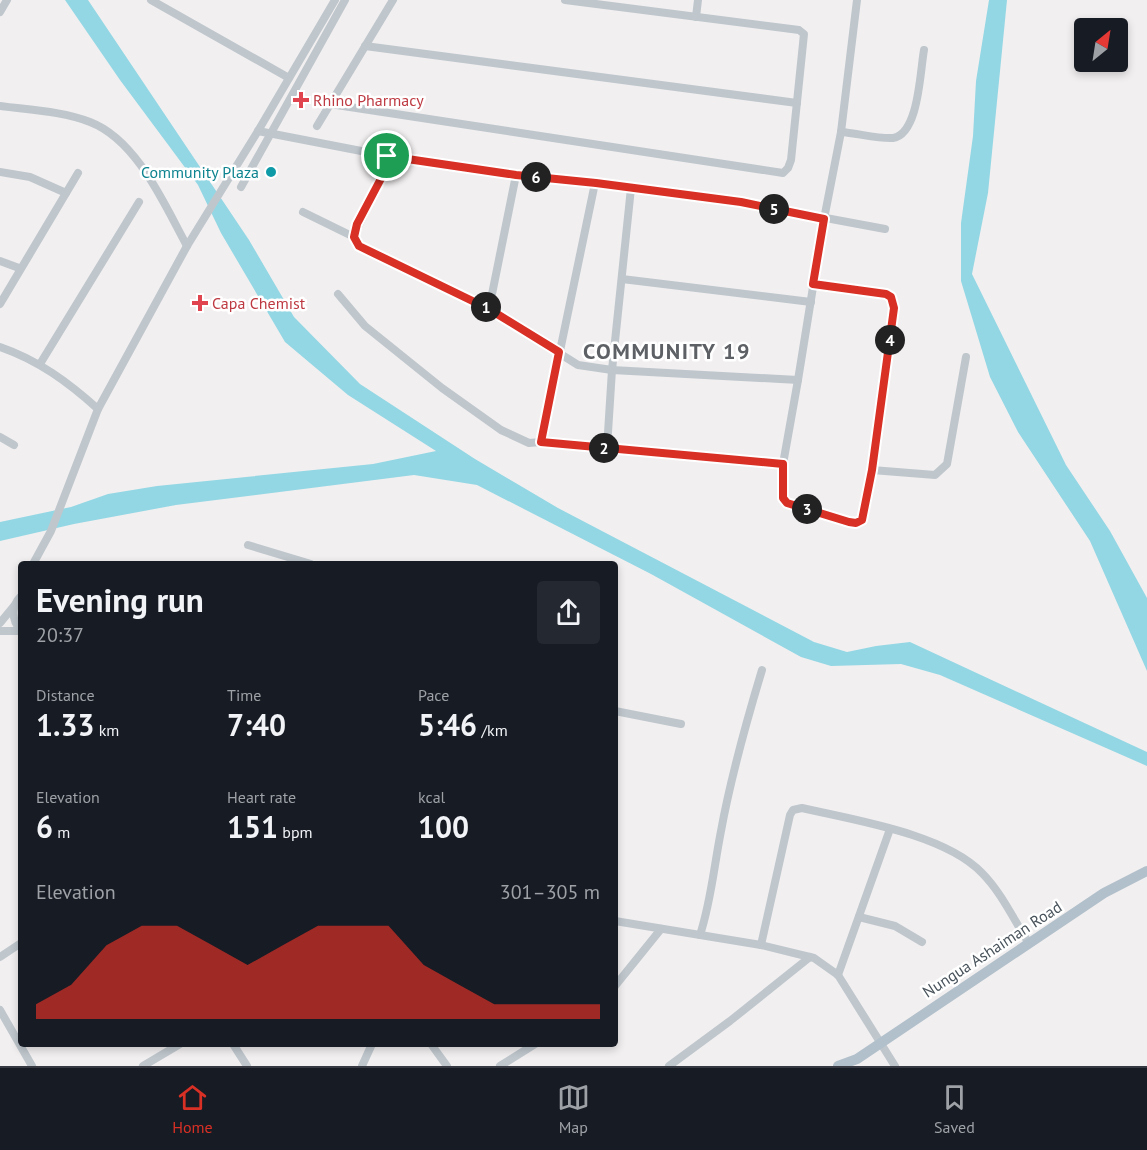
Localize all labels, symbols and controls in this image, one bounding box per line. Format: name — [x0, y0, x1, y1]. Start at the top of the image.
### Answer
north arrow — [1074, 18, 1128, 72]
map controls — [1074, 18, 1128, 72]
place label: Rhino Pharmacy — [313, 90, 424, 110]
marker: Rhino Pharmacy — [294, 93, 308, 107]
pin — [361, 130, 412, 181]
icon: arrive — [370, 139, 403, 172]
place label: Community Plaza — [141, 162, 259, 182]
pin: 6 — [521, 162, 551, 192]
marker: Community Plaza — [264, 165, 278, 179]
text: 6 — [531, 167, 541, 187]
pin: 5 — [759, 194, 789, 224]
text: 5 — [769, 199, 779, 219]
pin: 1 — [471, 292, 501, 322]
place label: Capa Chemist — [212, 293, 306, 313]
marker: Capa Chemist — [193, 296, 207, 310]
text: 1 — [481, 297, 491, 317]
pin: 4 — [875, 325, 905, 355]
text: 4 — [885, 330, 895, 350]
district label: COMMUNITY 19 — [583, 337, 751, 365]
pin: 2 — [589, 433, 619, 463]
text: 2 — [599, 438, 609, 458]
pin: 3 — [792, 494, 822, 524]
text: 3 — [802, 499, 812, 519]
text: Evening run — [36, 578, 204, 621]
button: share — [537, 581, 600, 644]
text: 20:37 — [36, 622, 84, 648]
text: Distance — [36, 685, 95, 705]
text: Time — [227, 685, 261, 705]
text: Pace — [418, 685, 449, 705]
text: 1.33 — [36, 705, 94, 744]
text: 7:40 — [227, 705, 286, 744]
text: 5:46 — [418, 705, 477, 744]
text: km — [94, 720, 119, 740]
text: /km — [477, 720, 508, 740]
text: Elevation — [36, 787, 100, 807]
text: Heart rate — [227, 787, 296, 807]
text: kcal — [418, 787, 445, 807]
text: 6 — [36, 807, 53, 846]
text: 151 — [227, 807, 278, 846]
text: 100 — [418, 807, 469, 846]
text: m — [53, 822, 70, 842]
text: bpm — [278, 822, 313, 842]
text: Elevation — [36, 879, 116, 905]
text: 301–305 m — [500, 879, 600, 905]
street label: Nungua Ashaiman Road — [919, 897, 1065, 1001]
tab: Home — [172, 1081, 213, 1137]
tab: Map — [557, 1081, 590, 1137]
tab: Saved — [934, 1081, 975, 1137]

